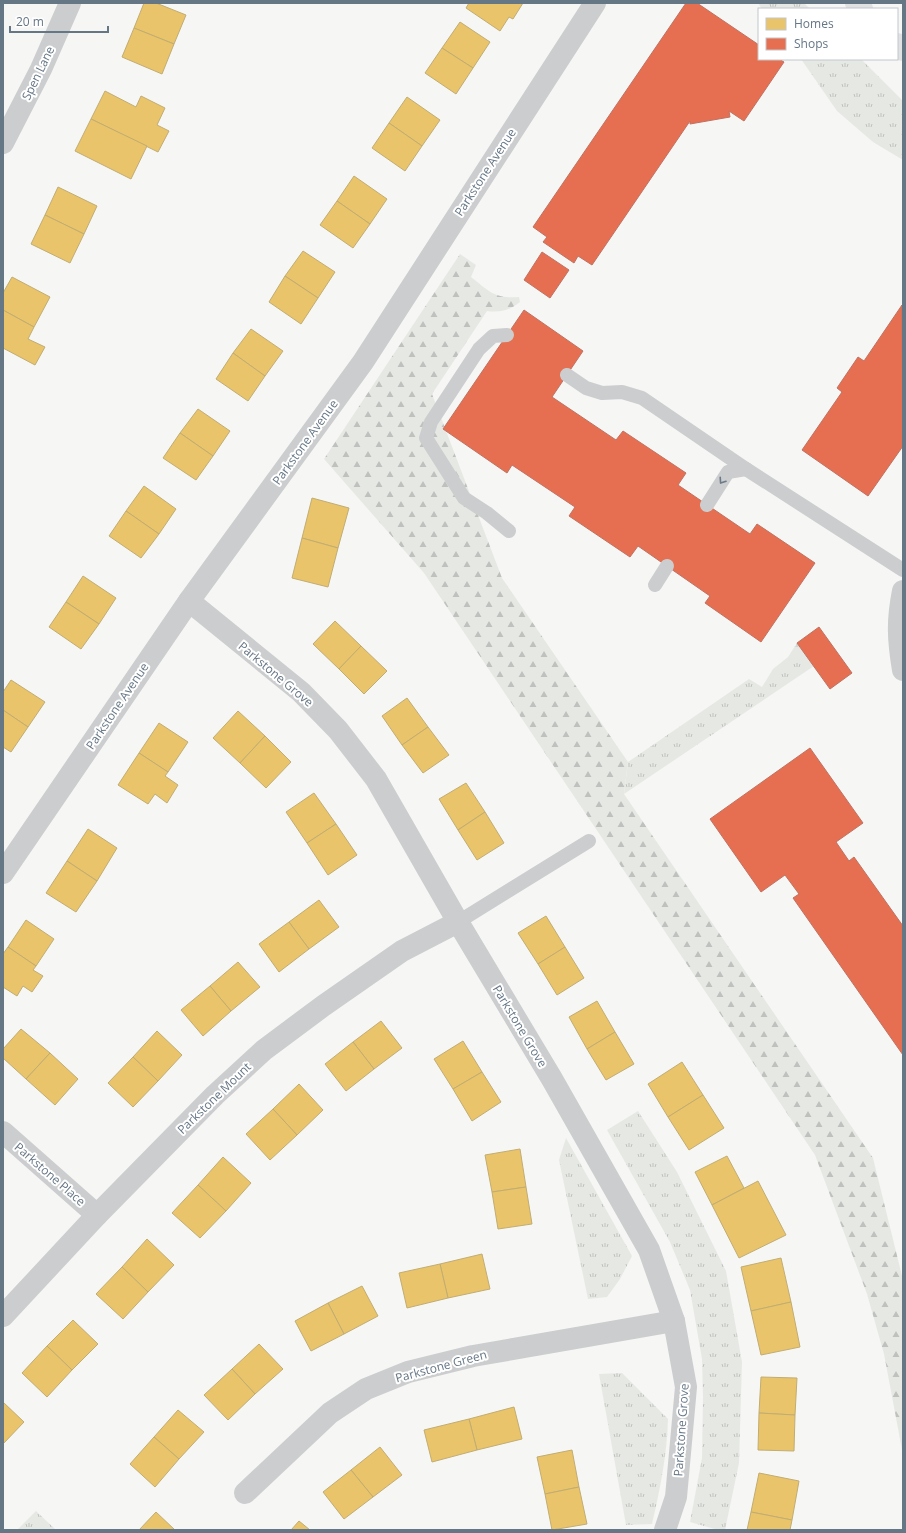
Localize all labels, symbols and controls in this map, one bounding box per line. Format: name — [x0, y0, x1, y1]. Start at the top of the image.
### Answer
scale bar — [10, 8, 108, 34]
legend — [758, 8, 898, 60]
text: 20 m — [16, 13, 44, 30]
text: Homes — [794, 15, 834, 32]
text: Shops — [794, 35, 829, 52]
street label: Spen Lane — [18, 43, 59, 103]
street label: Parkstone Avenue — [450, 125, 520, 219]
street label: Parkstone Avenue — [268, 396, 342, 488]
one-way arrow — [720, 476, 727, 483]
street label: Parkstone Grove — [235, 638, 317, 711]
street label: Parkstone Avenue — [82, 659, 153, 753]
street label: Parkstone Grove — [489, 982, 551, 1071]
street label: Parkstone Mount — [173, 1058, 255, 1138]
street label: Parkstone Place — [11, 1138, 89, 1210]
street label: Parkstone Green — [393, 1346, 489, 1386]
street label: Parkstone Grove — [669, 1383, 693, 1477]

